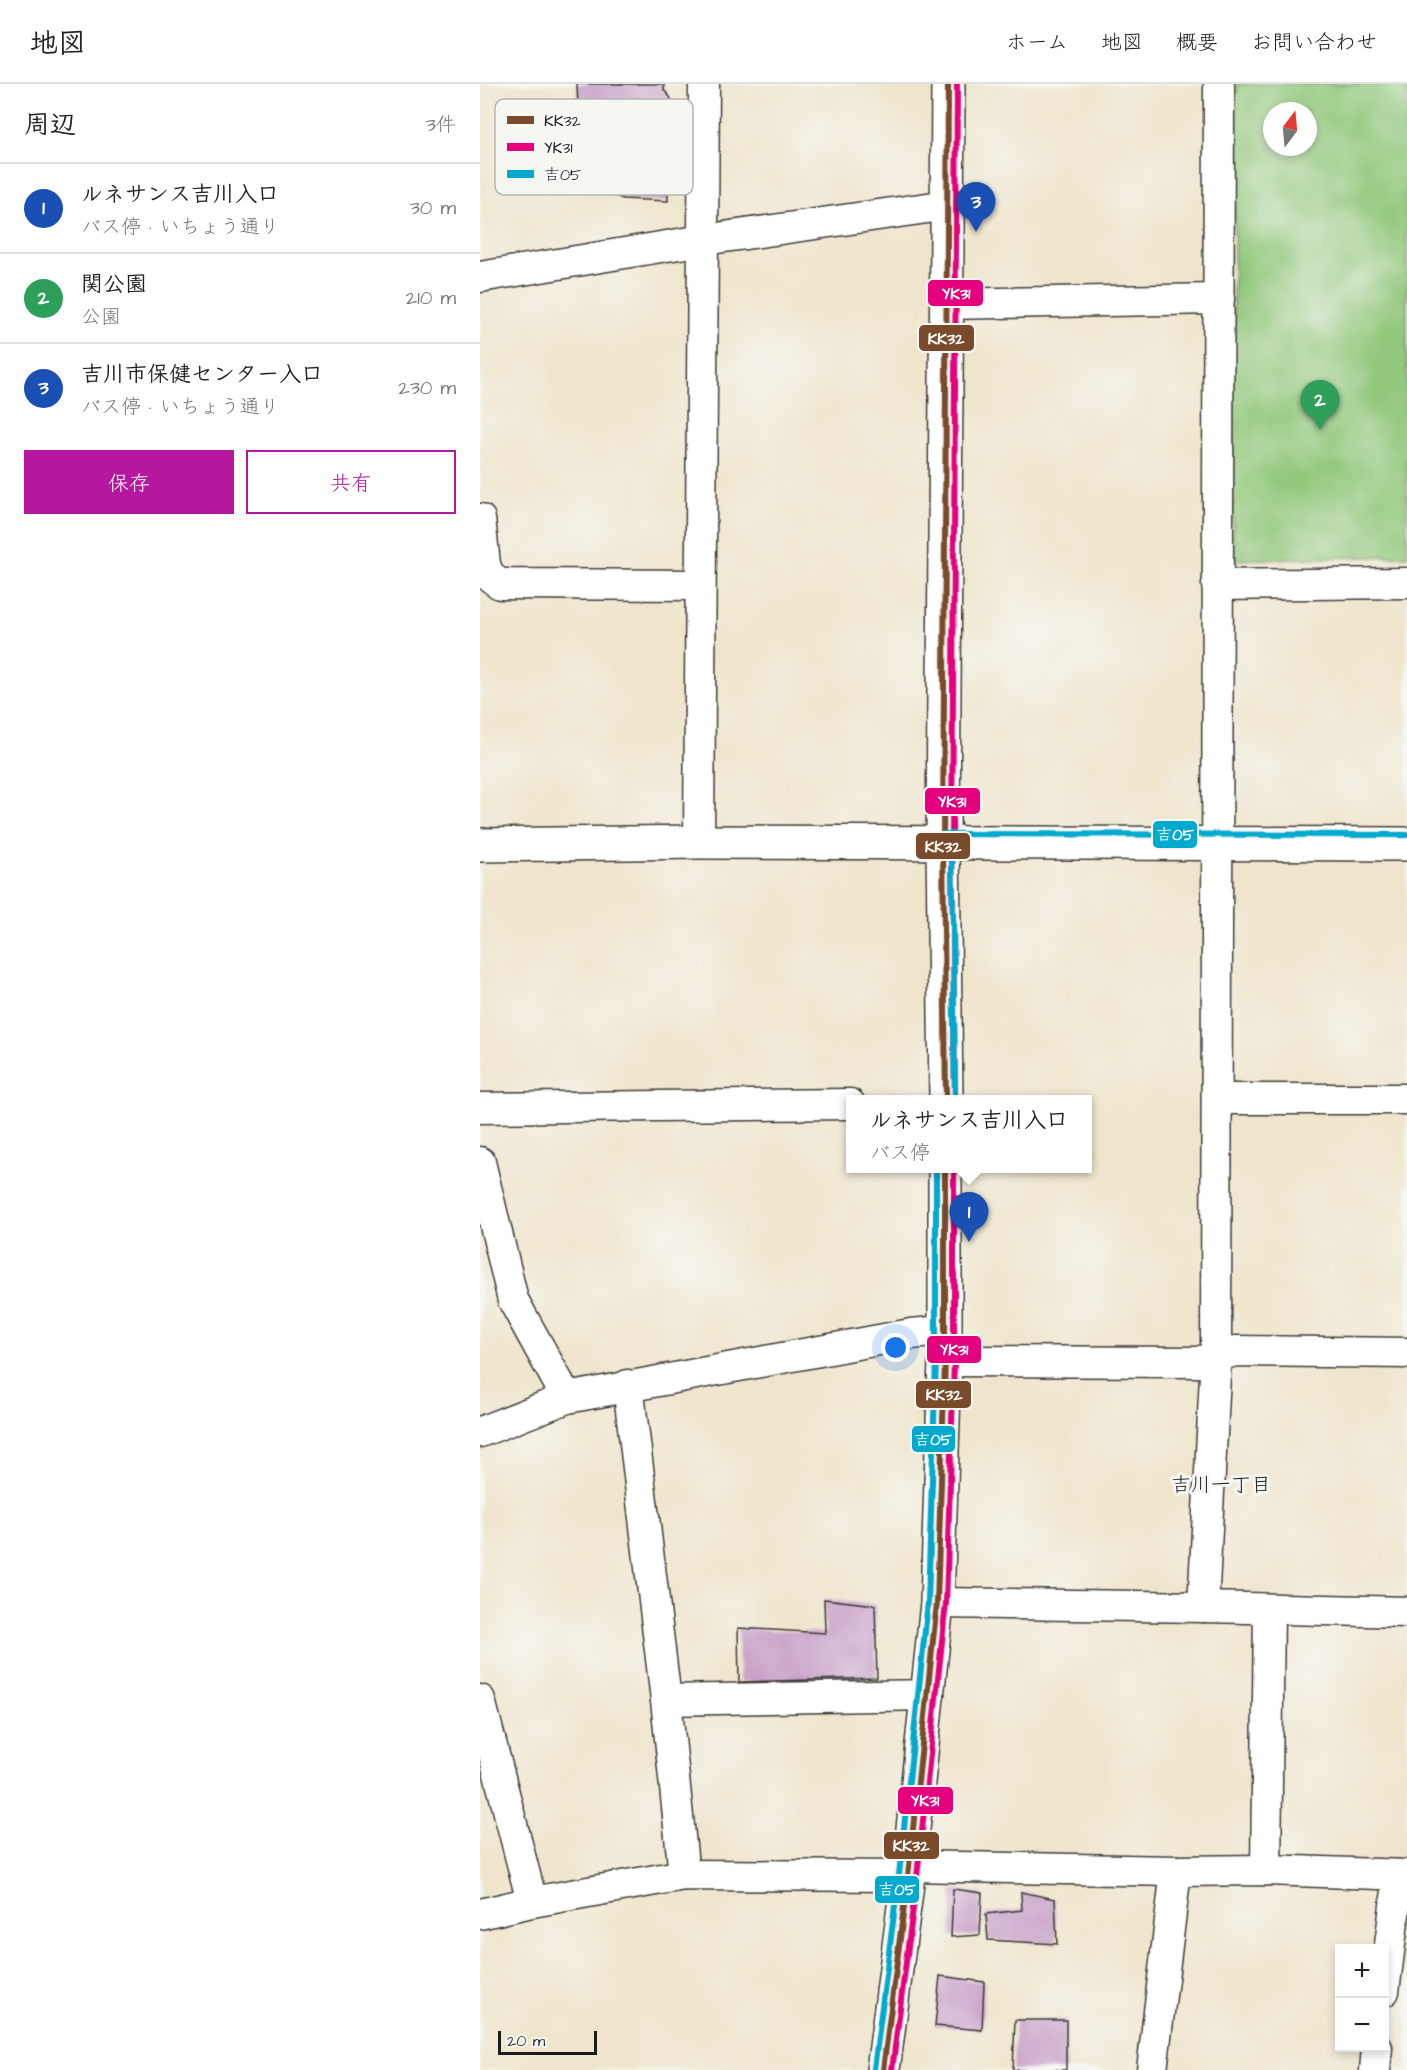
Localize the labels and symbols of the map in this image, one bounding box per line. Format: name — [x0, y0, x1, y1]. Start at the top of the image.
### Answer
legend — [495, 99, 693, 195]
north arrow — [1263, 102, 1317, 156]
text: KK32 — [544, 110, 581, 132]
text: YK31 — [544, 137, 572, 159]
text: 吉05 — [544, 164, 582, 186]
pin: 3 — [956, 182, 996, 232]
line badge: YK31 — [927, 279, 984, 307]
text: YK31 — [942, 283, 971, 305]
line badge: KK32 — [918, 324, 975, 352]
text: KK32 — [928, 328, 965, 350]
pin: 2 — [1300, 380, 1340, 430]
line badge: YK31 — [924, 787, 981, 815]
text: YK31 — [938, 791, 967, 813]
line badge: 吉05 — [1152, 820, 1198, 849]
text: 吉05 — [1156, 824, 1194, 846]
line badge: KK32 — [915, 832, 971, 860]
text: KK32 — [925, 836, 962, 858]
pin: 1 — [950, 1192, 988, 1242]
your location — [881, 1333, 910, 1362]
line badge: YK31 — [926, 1335, 982, 1364]
text: YK31 — [940, 1339, 969, 1361]
line badge: KK32 — [915, 1380, 972, 1409]
text: KK32 — [926, 1384, 963, 1406]
line badge: 吉05 — [911, 1425, 956, 1453]
text: 吉05 — [914, 1429, 952, 1451]
district label: 吉川一丁目 — [1171, 1471, 1271, 1499]
line badge: YK31 — [897, 1786, 954, 1815]
text: YK31 — [911, 1790, 940, 1812]
line badge: KK32 — [883, 1831, 940, 1860]
text: KK32 — [893, 1835, 930, 1857]
line badge: 吉05 — [874, 1875, 920, 1904]
text: 吉05 — [878, 1879, 916, 1901]
scale bar — [498, 2028, 597, 2056]

